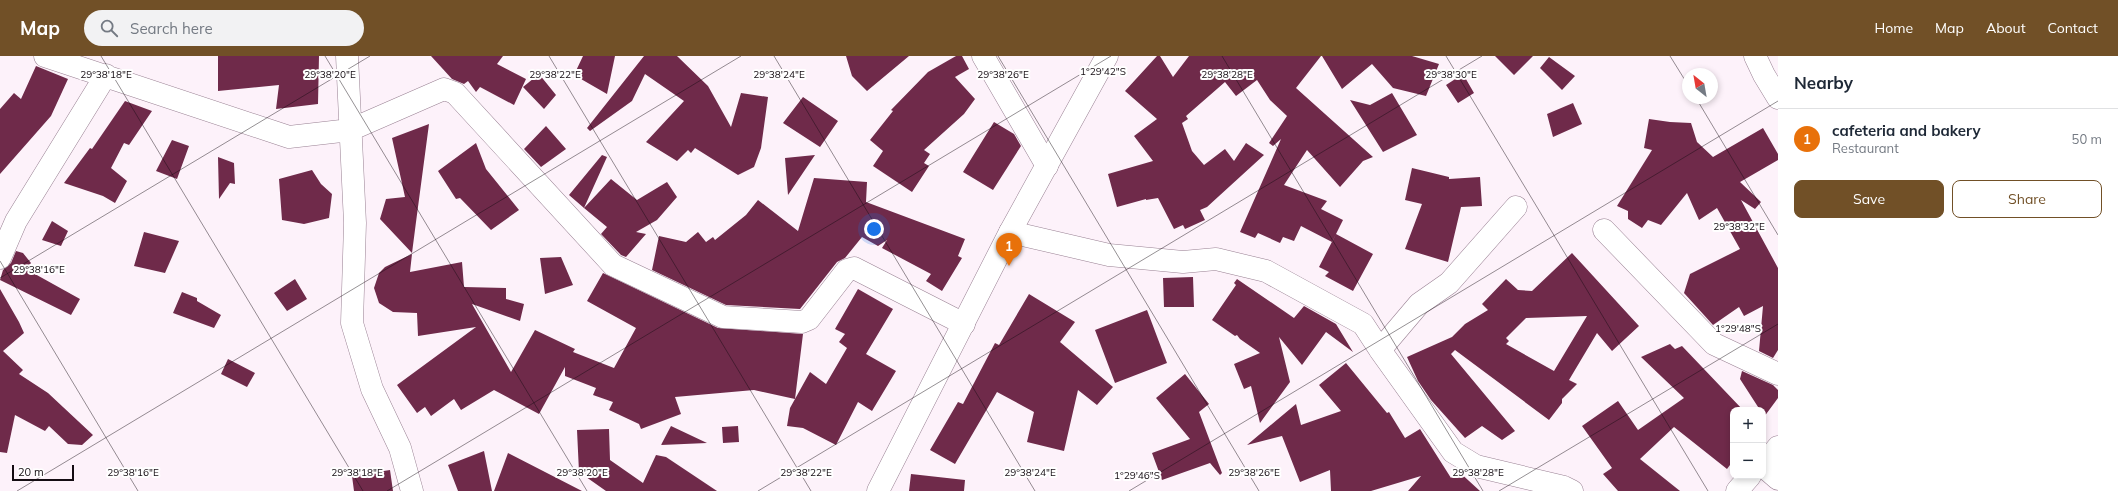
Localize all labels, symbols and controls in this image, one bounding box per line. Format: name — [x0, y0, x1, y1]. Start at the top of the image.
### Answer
search box — [84, 10, 364, 46]
text: Map — [20, 16, 60, 40]
icon: search — [98, 17, 120, 39]
text: Search here — [130, 19, 213, 38]
text: Home — [1874, 19, 1913, 37]
text: Map — [1935, 19, 1964, 37]
text: About — [1986, 19, 2026, 37]
text: Contact — [2048, 19, 2098, 37]
text: 1°29'42"S — [1080, 65, 1126, 78]
text: 29°38'18"E — [80, 68, 132, 81]
text: 29°38'20"E — [304, 68, 356, 81]
text: 29°38'22"E — [529, 68, 581, 81]
text: 29°38'24"E — [753, 68, 805, 81]
text: 29°38'26"E — [977, 68, 1029, 81]
text: 29°38'28"E — [1201, 68, 1253, 81]
text: 29°38'30"E — [1425, 68, 1477, 81]
north arrow — [1682, 68, 1718, 104]
text: Nearby — [1794, 72, 1853, 93]
text: cafeteria and bakery — [1832, 121, 1981, 140]
text: 1 — [1803, 131, 1811, 147]
text: 50 m — [2072, 131, 2102, 147]
text: Restaurant — [1832, 140, 1899, 156]
button: Save — [1794, 180, 1944, 218]
button: Share — [1952, 180, 2102, 218]
your location — [864, 219, 884, 239]
text: 29°38'32"E — [1713, 220, 1765, 233]
pin: 1 — [996, 233, 1022, 266]
text: 29°38'16"E — [13, 263, 65, 276]
text: 1°29'48"S — [1715, 322, 1761, 335]
map controls — [1730, 407, 1766, 479]
button: + — [1730, 407, 1766, 443]
button: − — [1730, 443, 1766, 479]
scale bar — [12, 463, 74, 482]
text: 20 m — [18, 465, 44, 479]
text: 29°38'16"E — [107, 466, 159, 479]
text: 29°38'18"E — [331, 466, 383, 479]
text: 29°38'20"E — [556, 466, 608, 479]
text: 29°38'22"E — [780, 466, 832, 479]
text: 29°38'24"E — [1004, 466, 1056, 479]
text: 29°38'26"E — [1228, 466, 1280, 479]
text: 29°38'28"E — [1452, 466, 1504, 479]
text: 1°29'46"S — [1114, 469, 1160, 482]

